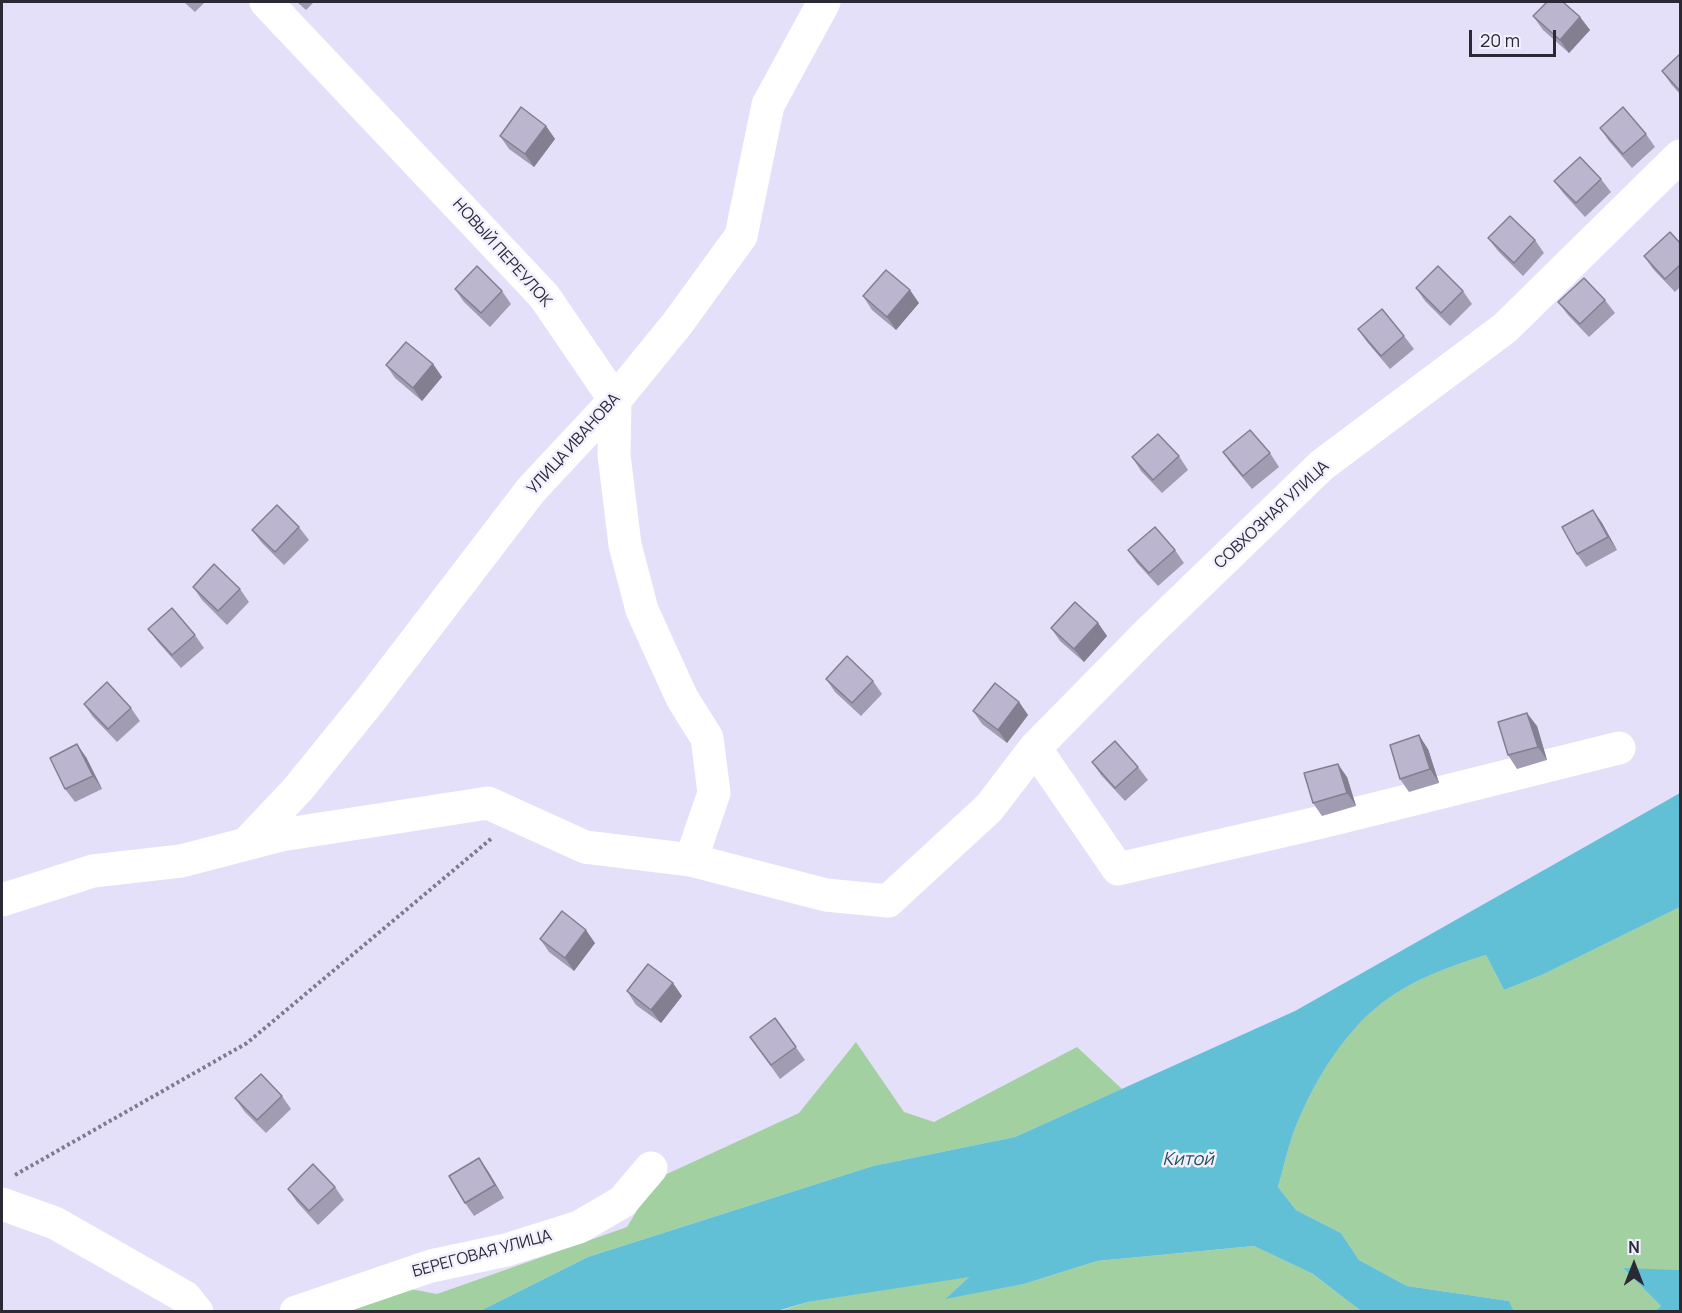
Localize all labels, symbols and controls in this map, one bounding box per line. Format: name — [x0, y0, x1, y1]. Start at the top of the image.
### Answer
scale bar — [1472, 18, 1559, 56]
text: 20 m — [1480, 28, 1520, 52]
street label: НОВЫЙ ПЕРЕУЛОК — [448, 195, 556, 311]
street label: УЛИЦА ИВАНОВА — [524, 390, 624, 498]
street label: СОВХОЗНАЯ УЛИЦА — [1211, 457, 1333, 573]
water label: Китой — [1163, 1149, 1213, 1171]
street label: БЕРЕГОВАЯ УЛИЦА — [410, 1226, 554, 1282]
north arrow — [1604, 1235, 1664, 1295]
text: N — [1628, 1236, 1640, 1258]

